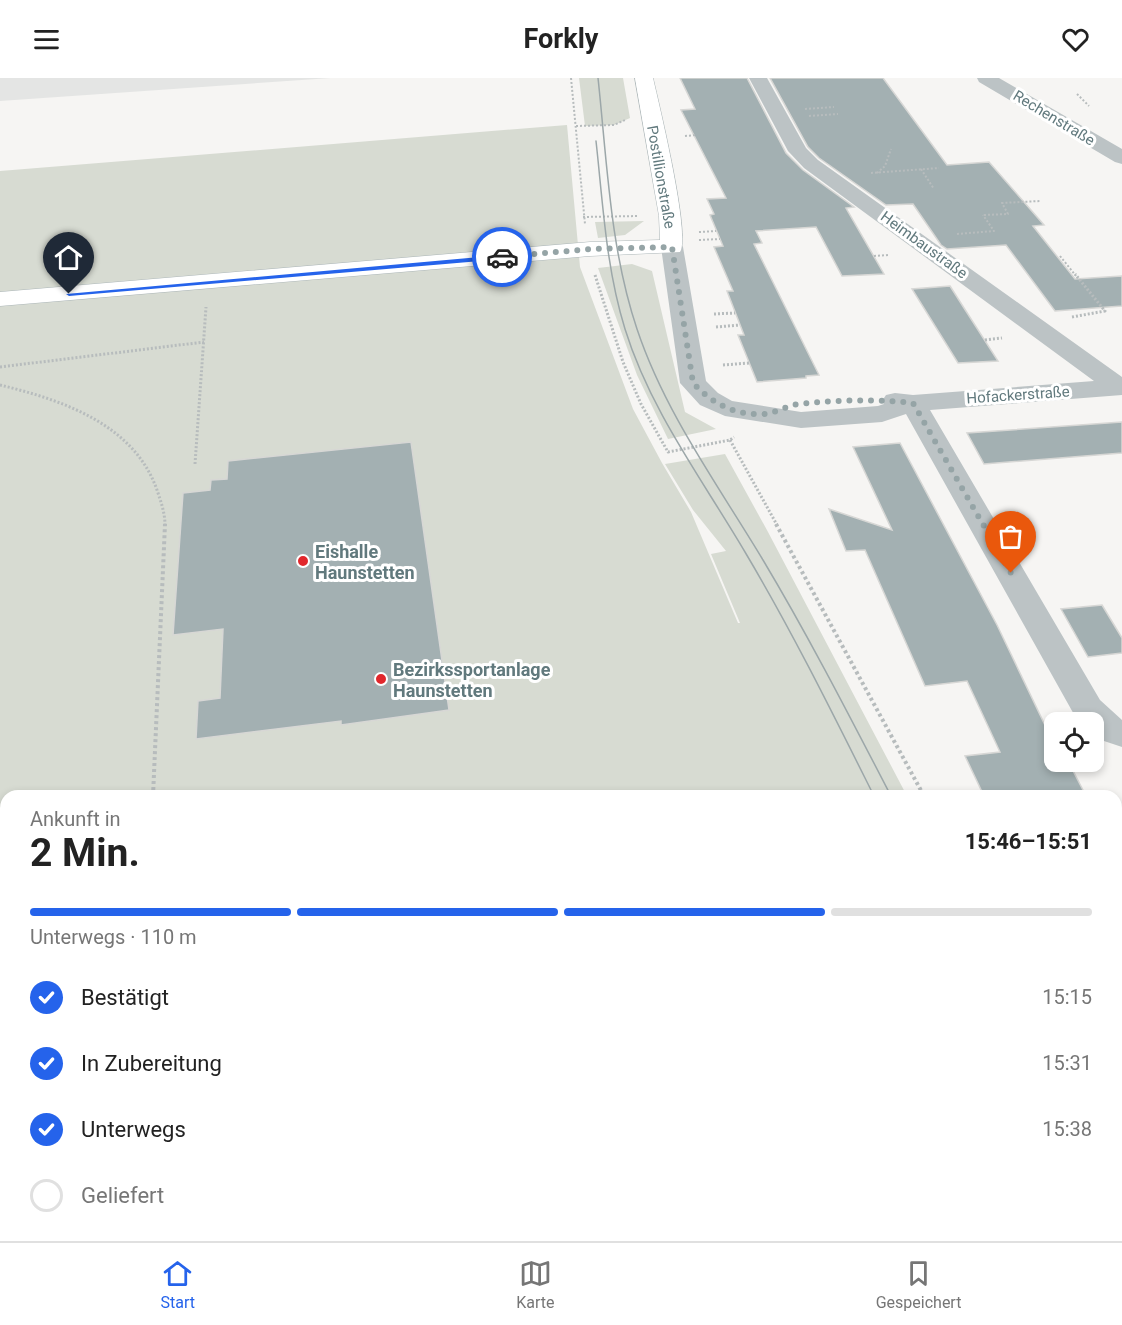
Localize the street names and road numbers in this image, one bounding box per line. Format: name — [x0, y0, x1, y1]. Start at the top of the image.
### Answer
street label: Rechenstraße — [1010, 87, 1098, 149]
street label: Postillionstraße — [643, 124, 679, 230]
street label: Heimbaustraße — [877, 208, 971, 283]
street label: Hofackerstraße — [966, 382, 1070, 408]

